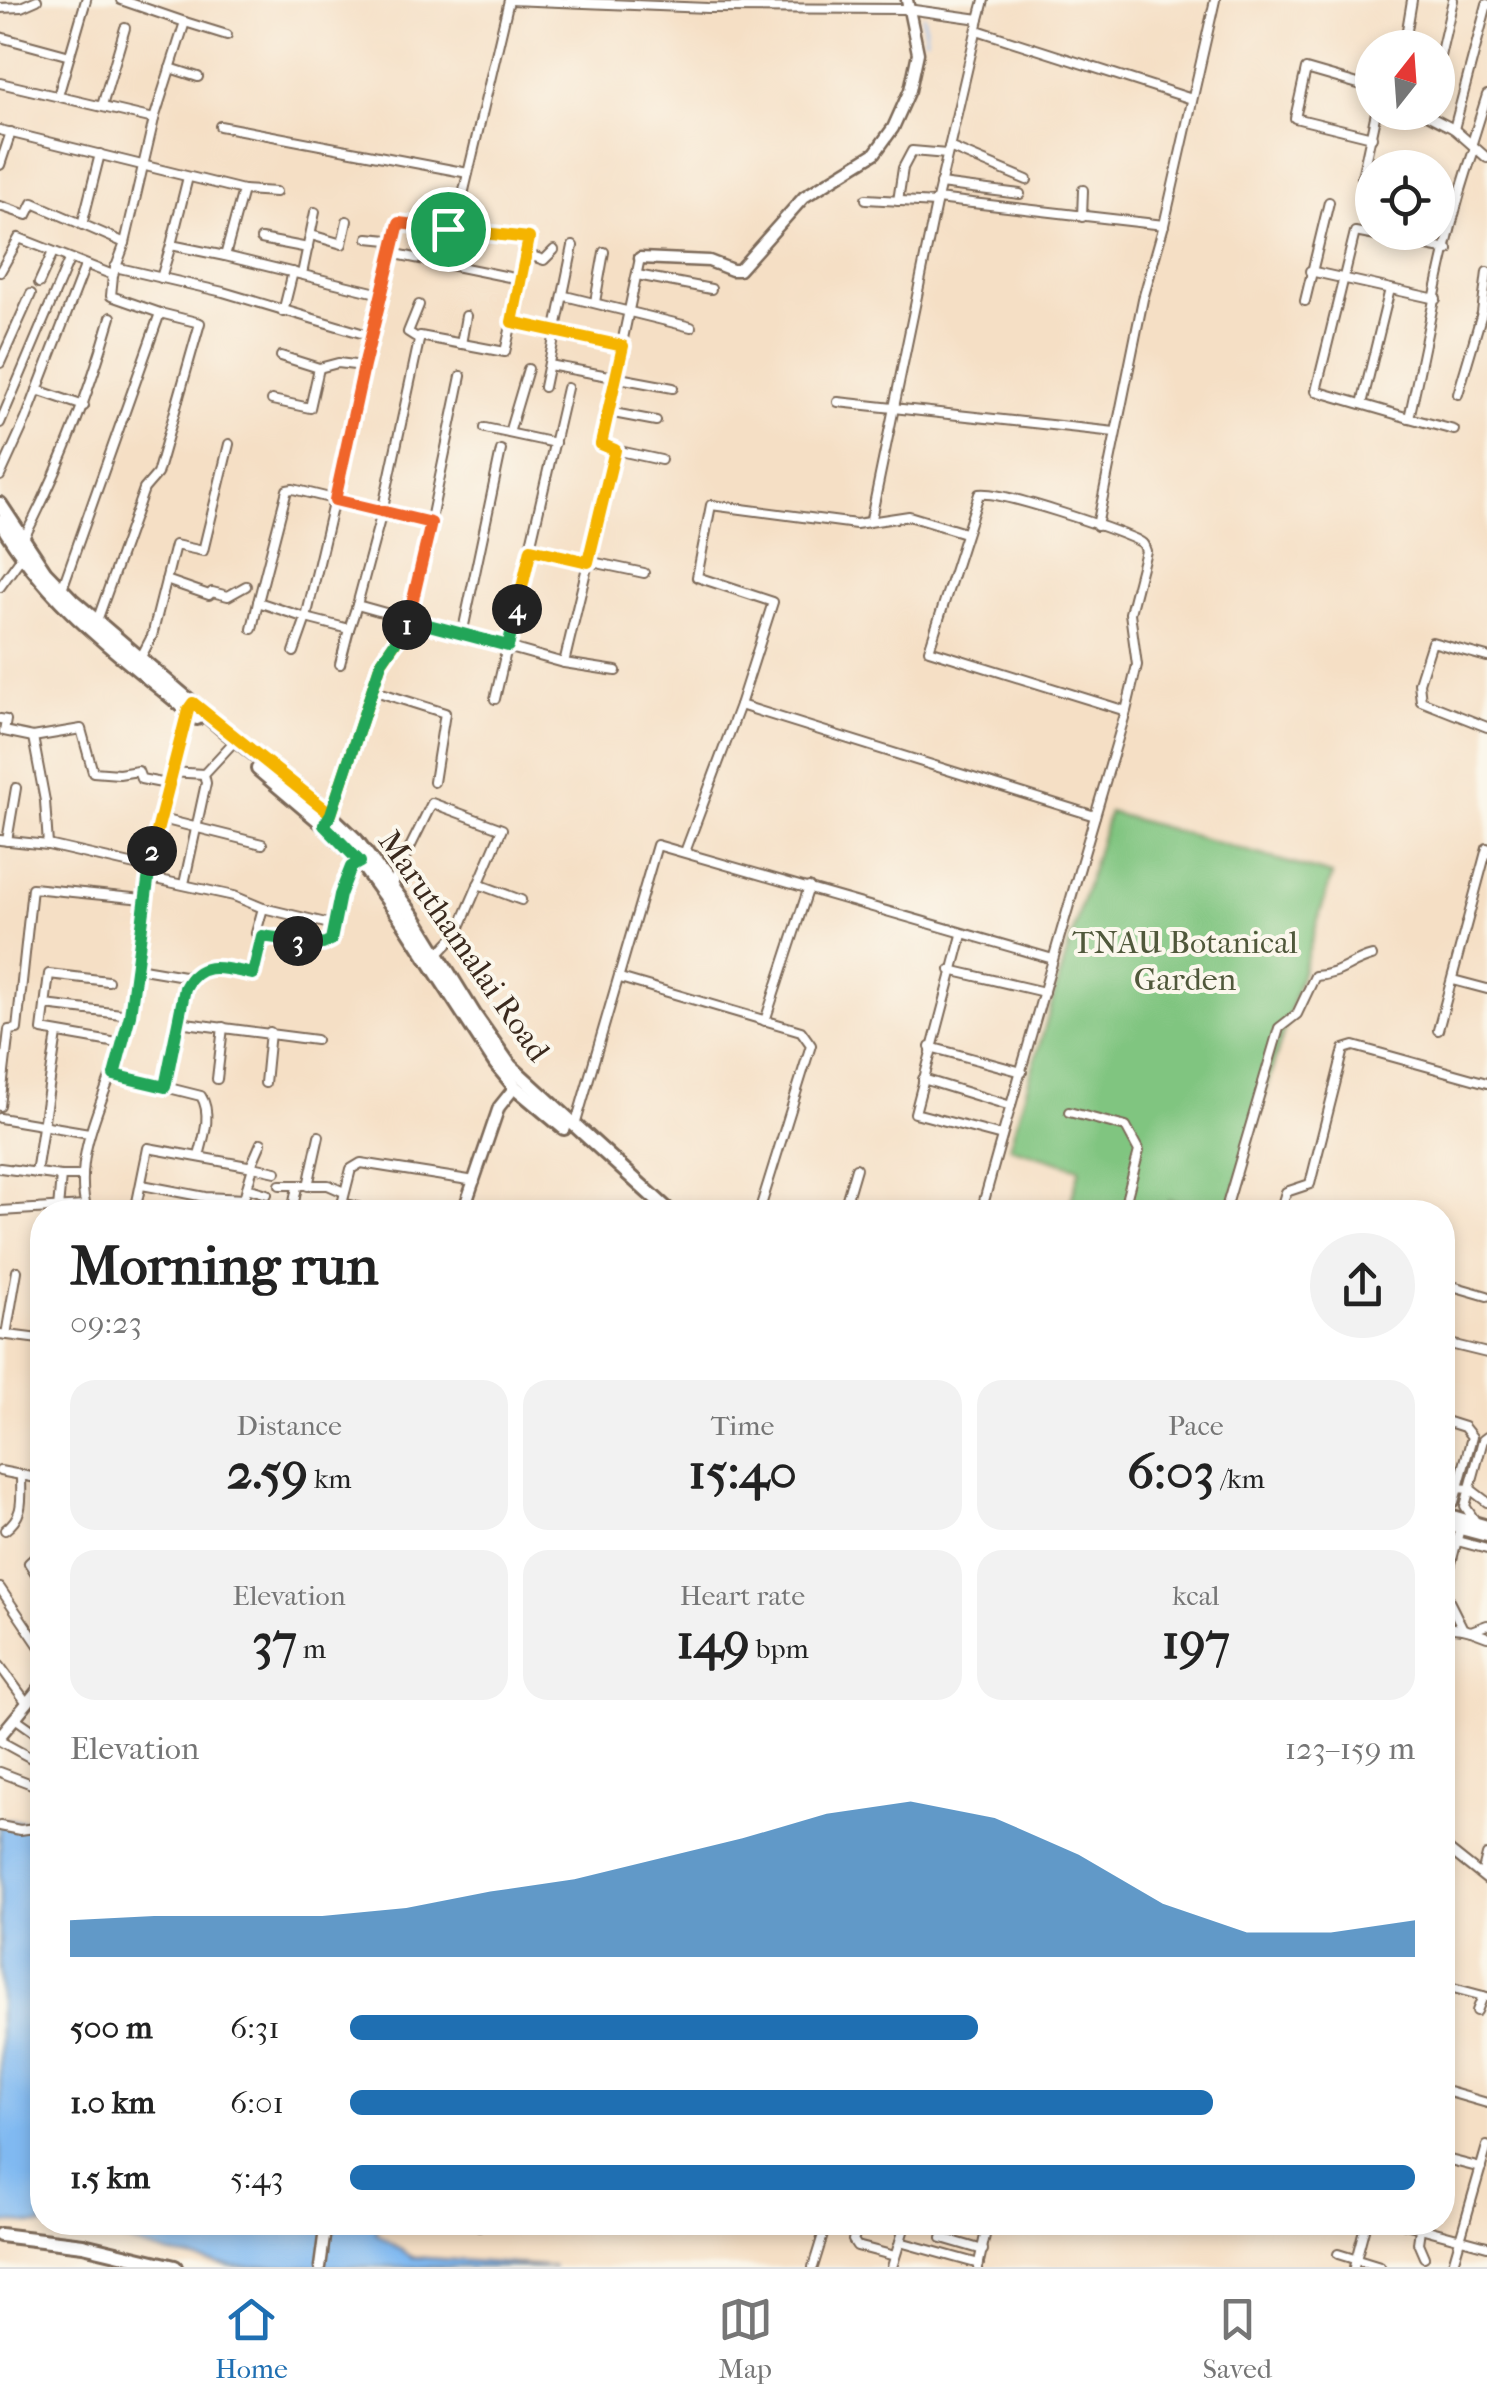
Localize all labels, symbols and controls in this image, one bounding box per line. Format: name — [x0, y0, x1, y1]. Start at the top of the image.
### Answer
north arrow — [1355, 30, 1455, 130]
map controls — [1355, 30, 1455, 250]
button: locate — [1355, 150, 1455, 250]
pin — [406, 187, 491, 272]
icon: arrive — [421, 202, 476, 257]
pin: 4 — [492, 584, 542, 634]
text: 4 — [509, 592, 525, 625]
pin: 1 — [382, 600, 432, 650]
text: 1 — [402, 608, 412, 641]
street label: Maruthamalai Road — [371, 824, 558, 1069]
pin: 2 — [127, 826, 177, 876]
text: 2 — [145, 834, 159, 867]
pin: 3 — [273, 916, 323, 966]
text: 3 — [292, 924, 304, 957]
park label: TNAU Botanical Garden — [1072, 924, 1298, 998]
button: share — [1310, 1233, 1415, 1338]
text: Morning run — [70, 1234, 378, 1298]
text: 09:23 — [70, 1304, 142, 1341]
text: Distance — [237, 1409, 342, 1442]
text: Time — [711, 1409, 774, 1442]
text: Pace — [1168, 1409, 1224, 1442]
text: 2.59 — [227, 1442, 308, 1501]
text: 15:40 — [688, 1442, 797, 1501]
text: 6:03 — [1127, 1442, 1214, 1501]
text: km — [308, 1462, 352, 1495]
text: /km — [1214, 1462, 1265, 1495]
text: Elevation — [233, 1579, 346, 1612]
text: Heart rate — [680, 1579, 805, 1612]
text: kcal — [1172, 1579, 1219, 1612]
text: 37 — [252, 1612, 297, 1671]
text: 149 — [676, 1612, 750, 1671]
text: 197 — [1162, 1612, 1230, 1671]
text: m — [297, 1632, 326, 1665]
text: bpm — [750, 1632, 809, 1665]
text: Elevation — [70, 1730, 199, 1767]
text: 123–159 m — [1285, 1730, 1415, 1767]
text: 500 m — [70, 2009, 153, 2046]
text: 6:31 — [230, 2009, 280, 2046]
text: 1.0 km — [70, 2084, 155, 2121]
text: 6:01 — [230, 2084, 284, 2121]
text: 1.5 km — [70, 2159, 150, 2196]
text: 5:43 — [230, 2159, 284, 2196]
tab: Home — [215, 2292, 288, 2385]
tab: Map — [718, 2292, 773, 2385]
tab: Saved — [1203, 2292, 1272, 2385]

